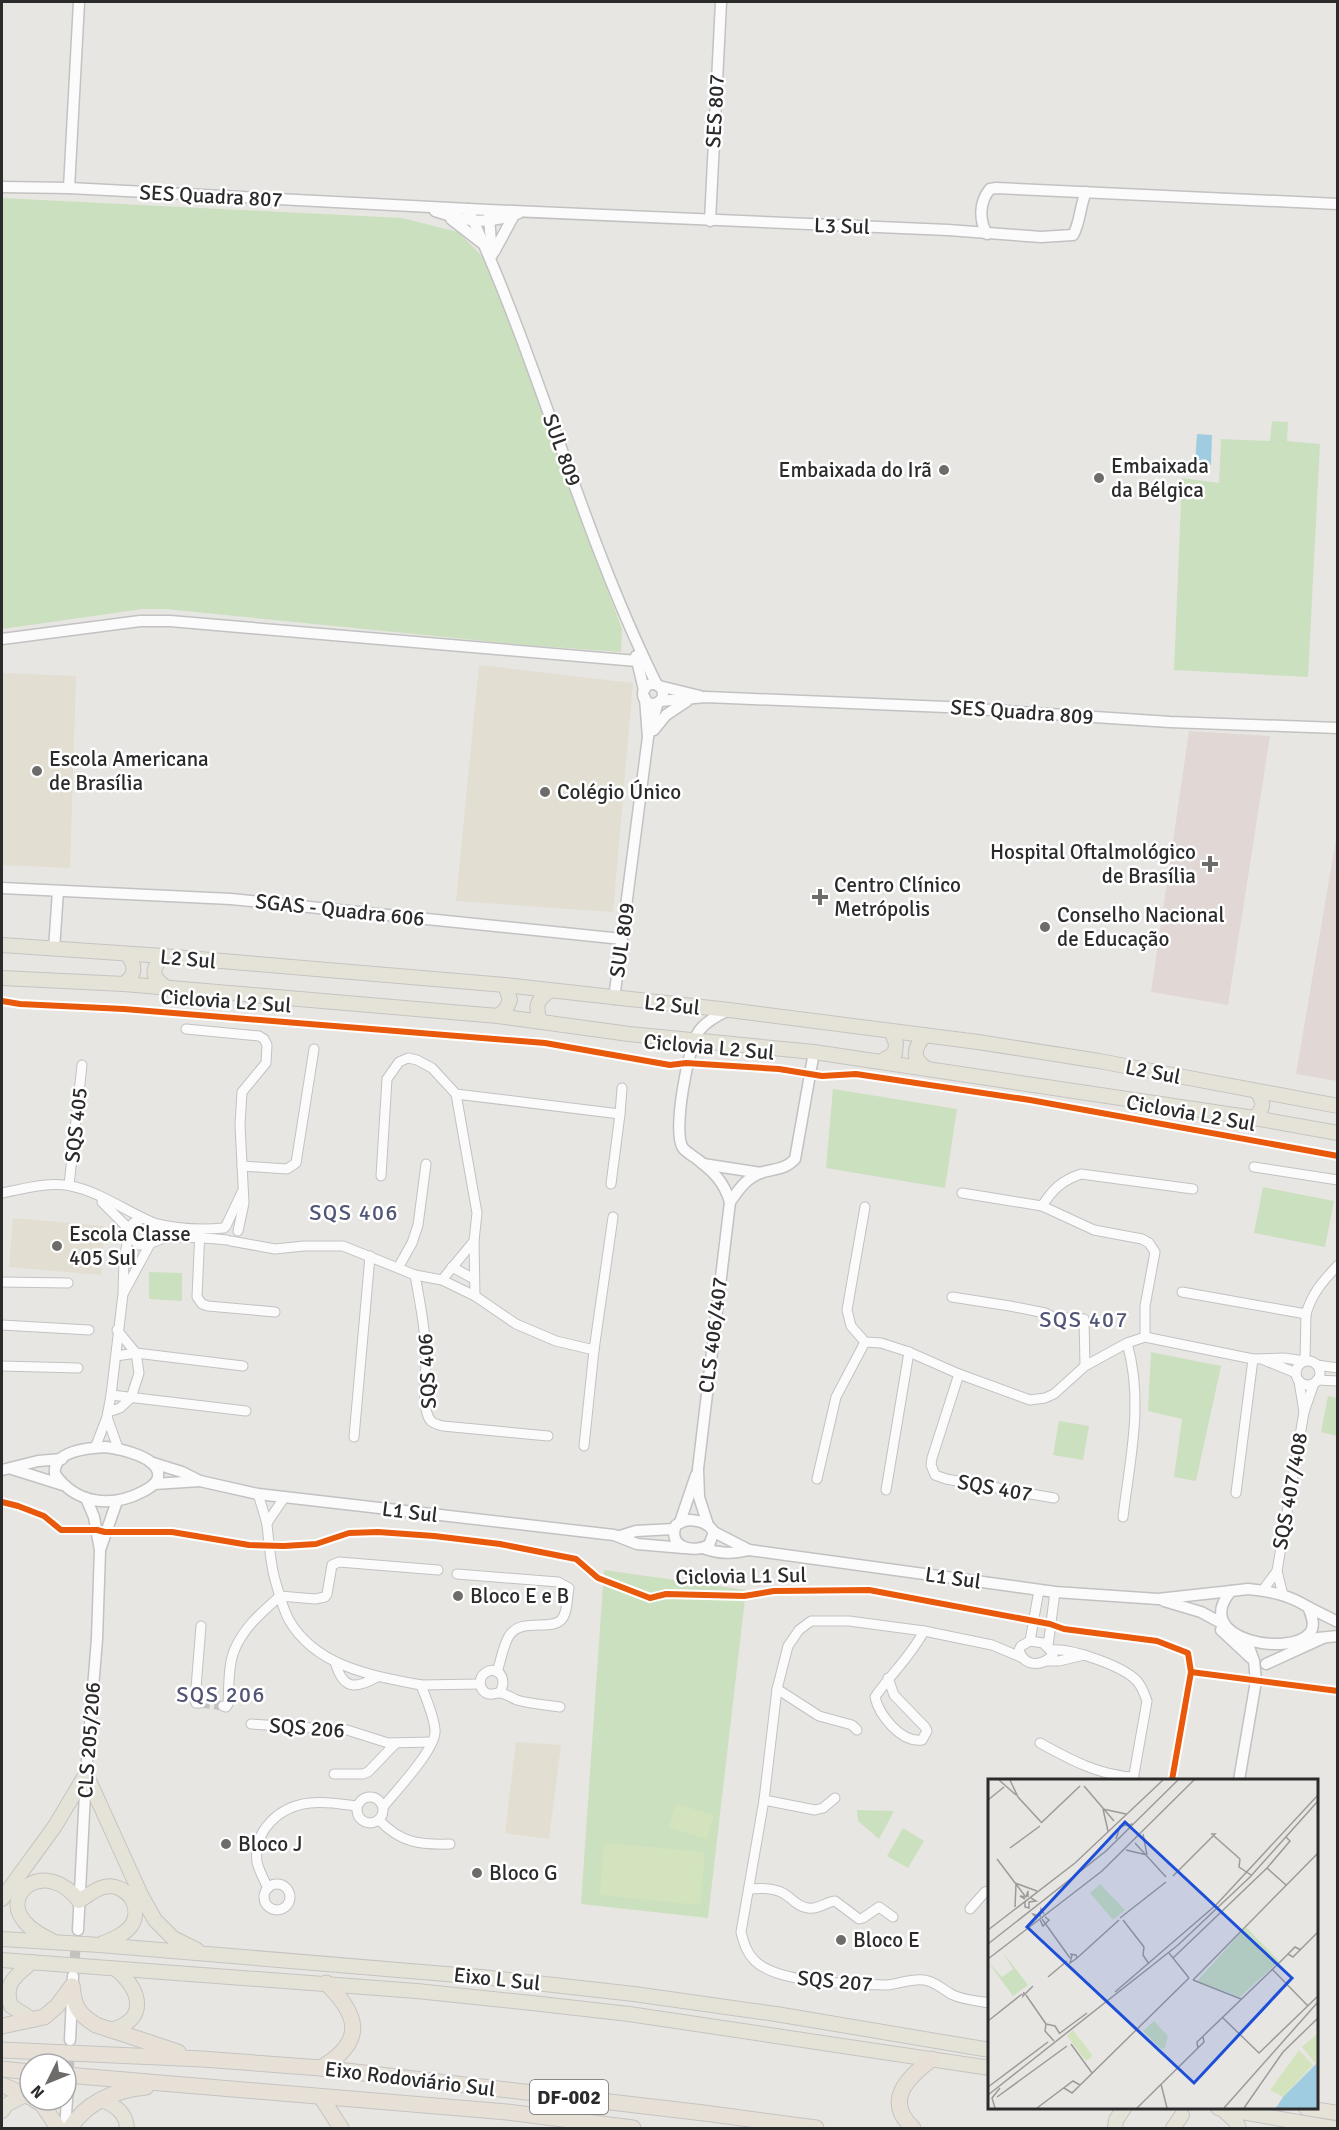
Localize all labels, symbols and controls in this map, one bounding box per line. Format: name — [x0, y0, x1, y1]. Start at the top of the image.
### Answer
street label: SES 807 — [700, 73, 730, 149]
street label: SES Quadra 807 — [139, 179, 283, 213]
street label: L3 Sul — [814, 212, 870, 240]
street label: SUL 809 — [537, 410, 587, 490]
place label: Embaixada da Bélgica — [1111, 453, 1209, 503]
place label: Embaixada do Irã — [779, 457, 932, 483]
marker: Embaixada do Irã — [937, 463, 951, 477]
marker: Embaixada da Bélgica — [1092, 471, 1106, 485]
street label: SES Quadra 809 — [949, 694, 1095, 730]
place label: Escola Americana de Brasília — [49, 746, 209, 796]
marker: Escola Americana de Brasília — [30, 764, 44, 778]
place label: Colégio Único — [557, 779, 681, 805]
marker: Colégio Único — [538, 785, 552, 799]
place label: Hospital Oftalmológico de Brasília — [990, 839, 1196, 889]
marker: Hospital Oftalmológico de Brasília — [1201, 855, 1219, 873]
place label: Centro Clínico Metrópolis — [834, 872, 961, 922]
street label: SGAS - Quadra 606 — [254, 888, 426, 932]
marker: Centro Clínico Metrópolis — [811, 888, 829, 906]
street label: SUL 809 — [604, 901, 640, 979]
place label: Conselho Nacional de Educação — [1057, 902, 1225, 952]
marker: Conselho Nacional de Educação — [1038, 920, 1052, 934]
street label: L2 Sul — [159, 944, 217, 974]
street label: Ciclovia L2 Sul — [160, 983, 292, 1019]
street label: L2 Sul — [643, 989, 701, 1021]
street label: Ciclovia L2 Sul — [643, 1028, 775, 1066]
street label: L2 Sul — [1123, 1054, 1183, 1090]
street label: SQS 405 — [59, 1086, 93, 1164]
street label: Ciclovia L2 Sul — [1124, 1089, 1258, 1137]
district label: SQS 406 — [309, 1199, 399, 1226]
place label: Escola Classe 405 Sul — [69, 1221, 191, 1271]
marker: Escola Classe 405 Sul — [50, 1239, 64, 1253]
street label: CLS 406/407 — [693, 1276, 733, 1394]
district label: SQS 407 — [1039, 1306, 1129, 1333]
street label: SQS 406 — [412, 1333, 442, 1409]
street label: SQS 407/408 — [1267, 1430, 1313, 1552]
street label: SQS 407 — [956, 1469, 1034, 1507]
street label: L1 Sul — [381, 1496, 439, 1528]
street label: L1 Sul — [923, 1561, 983, 1595]
street label: Ciclovia L1 Sul — [675, 1562, 807, 1590]
place label: Bloco E e B — [470, 1583, 569, 1609]
marker: Bloco E e B — [451, 1589, 465, 1603]
street label: CLS 205/206 — [72, 1681, 106, 1799]
district label: SQS 206 — [176, 1681, 266, 1708]
street label: SQS 206 — [268, 1712, 346, 1744]
inset map — [988, 1779, 1318, 2109]
place label: Bloco J — [238, 1831, 302, 1857]
marker: Bloco J — [219, 1837, 233, 1851]
place label: Bloco G — [489, 1860, 557, 1886]
marker: Bloco G — [470, 1866, 484, 1880]
place label: Bloco E — [853, 1927, 920, 1953]
marker: Bloco E — [834, 1933, 848, 1947]
street label: Eixo L Sul — [452, 1962, 542, 1996]
street label: SQS 207 — [796, 1965, 874, 1997]
north arrow — [18, 2052, 78, 2112]
street label: Eixo Rodoviário Sul — [323, 2056, 497, 2102]
road number: DF-002 — [530, 2080, 608, 2114]
text: N — [27, 2081, 49, 2102]

